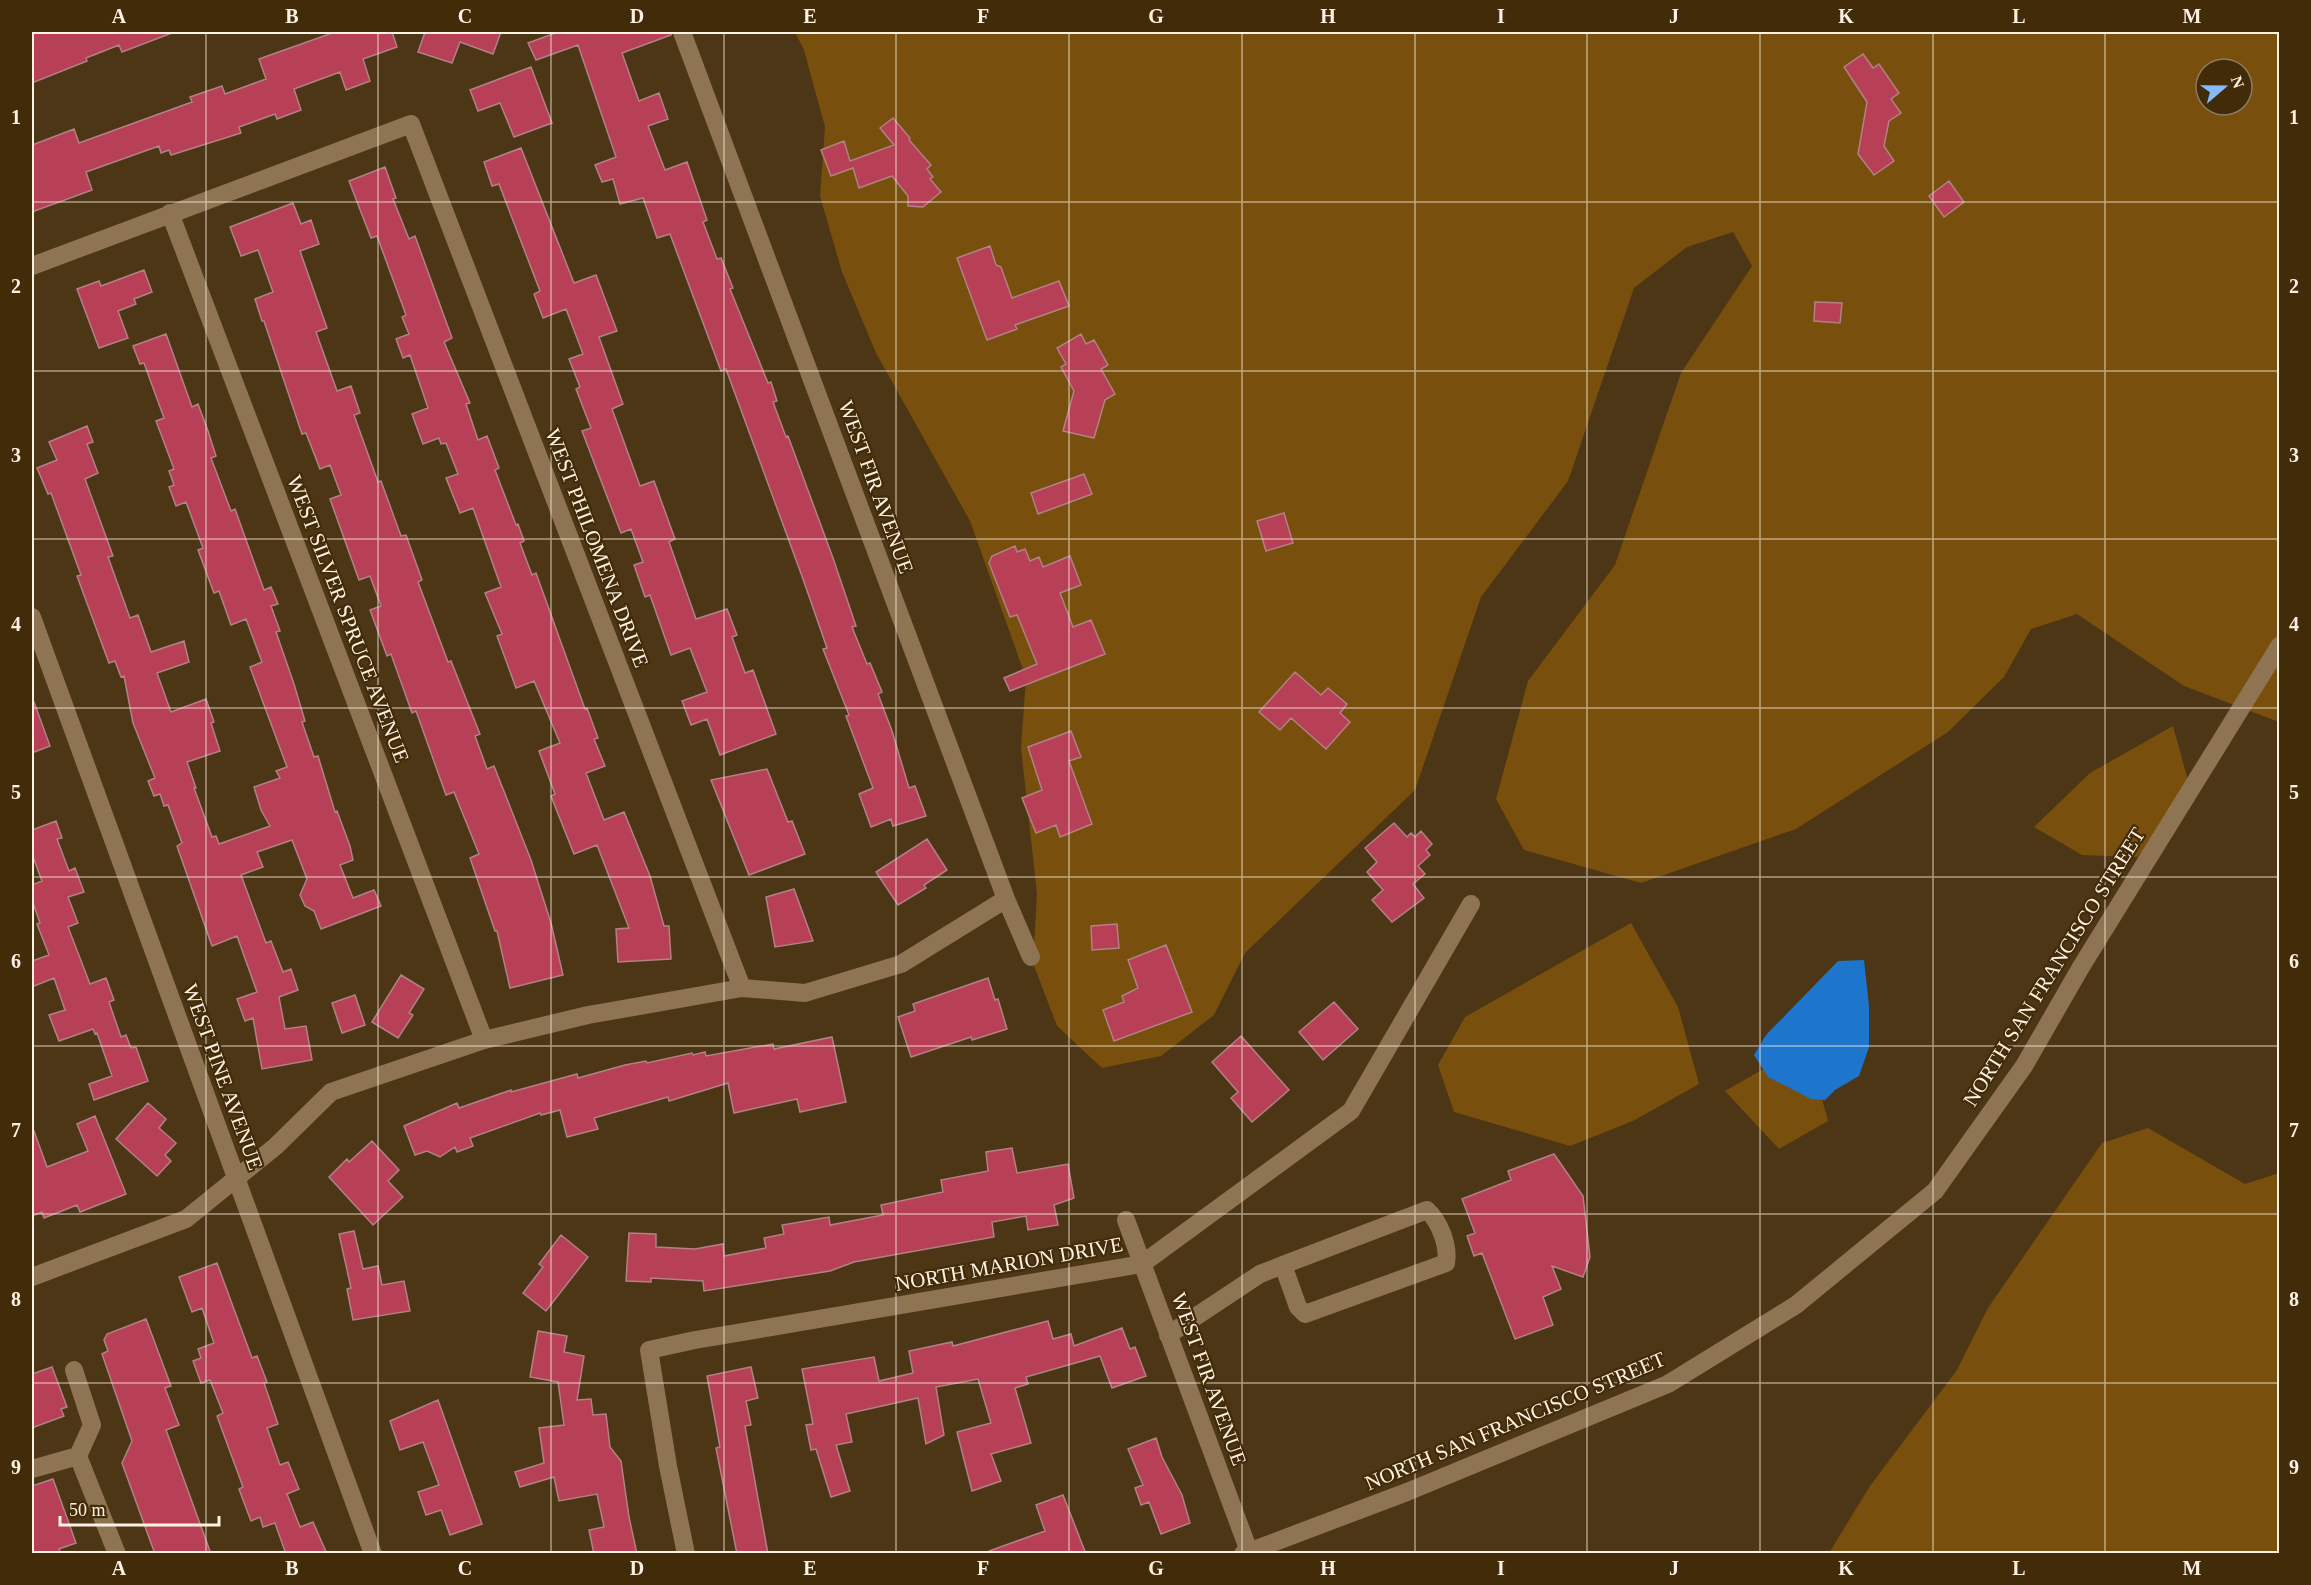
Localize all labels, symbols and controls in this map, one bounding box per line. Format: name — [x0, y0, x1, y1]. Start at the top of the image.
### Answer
text: A — [112, 5, 127, 27]
text: B — [285, 5, 299, 27]
text: C — [458, 5, 472, 27]
text: D — [630, 5, 644, 27]
text: E — [803, 5, 817, 27]
text: F — [977, 5, 989, 27]
text: G — [1148, 5, 1164, 27]
text: H — [1320, 5, 1336, 27]
text: I — [1497, 5, 1505, 27]
text: J — [1669, 5, 1679, 27]
text: K — [1838, 5, 1854, 27]
text: L — [2012, 5, 2026, 27]
text: M — [2183, 5, 2202, 27]
north arrow — [2194, 57, 2254, 117]
text: N — [2228, 74, 2248, 91]
text: 1 — [11, 106, 21, 128]
text: 1 — [2289, 106, 2299, 128]
text: 2 — [11, 275, 21, 297]
text: 2 — [2289, 275, 2299, 297]
street label: WEST FIR AVENUE — [834, 397, 918, 577]
street label: WEST PHILOMENA DRIVE — [540, 425, 654, 671]
text: 3 — [11, 444, 21, 466]
text: 3 — [2289, 444, 2299, 466]
street label: WEST SILVER SPRUCE AVENUE — [282, 472, 414, 766]
text: 4 — [11, 613, 21, 635]
text: 4 — [2289, 613, 2299, 635]
text: 5 — [11, 781, 21, 803]
text: 5 — [2289, 781, 2299, 803]
street label: NORTH SAN FRANCISCO STREET — [1958, 823, 2150, 1111]
text: 6 — [11, 950, 21, 972]
text: 6 — [2289, 950, 2299, 972]
street label: WEST PINE AVENUE — [178, 981, 268, 1173]
text: 7 — [11, 1119, 21, 1141]
text: 7 — [2289, 1119, 2299, 1141]
street label: NORTH MARION DRIVE — [893, 1232, 1125, 1296]
text: 8 — [11, 1288, 21, 1310]
text: 8 — [2289, 1288, 2299, 1310]
street label: WEST FIR AVENUE — [1167, 1289, 1251, 1469]
street label: NORTH SAN FRANCISCO STREET — [1361, 1347, 1669, 1495]
text: 9 — [11, 1456, 21, 1478]
text: 9 — [2289, 1456, 2299, 1478]
scale bar — [60, 1489, 219, 1527]
text: 50 m — [69, 1500, 106, 1520]
text: A — [112, 1557, 127, 1579]
text: B — [285, 1557, 299, 1579]
text: C — [458, 1557, 472, 1579]
text: D — [630, 1557, 644, 1579]
text: E — [803, 1557, 817, 1579]
text: F — [977, 1557, 989, 1579]
text: G — [1148, 1557, 1164, 1579]
text: H — [1320, 1557, 1336, 1579]
text: I — [1497, 1557, 1505, 1579]
text: J — [1669, 1557, 1679, 1579]
text: K — [1838, 1557, 1854, 1579]
text: L — [2012, 1557, 2026, 1579]
text: M — [2183, 1557, 2202, 1579]

